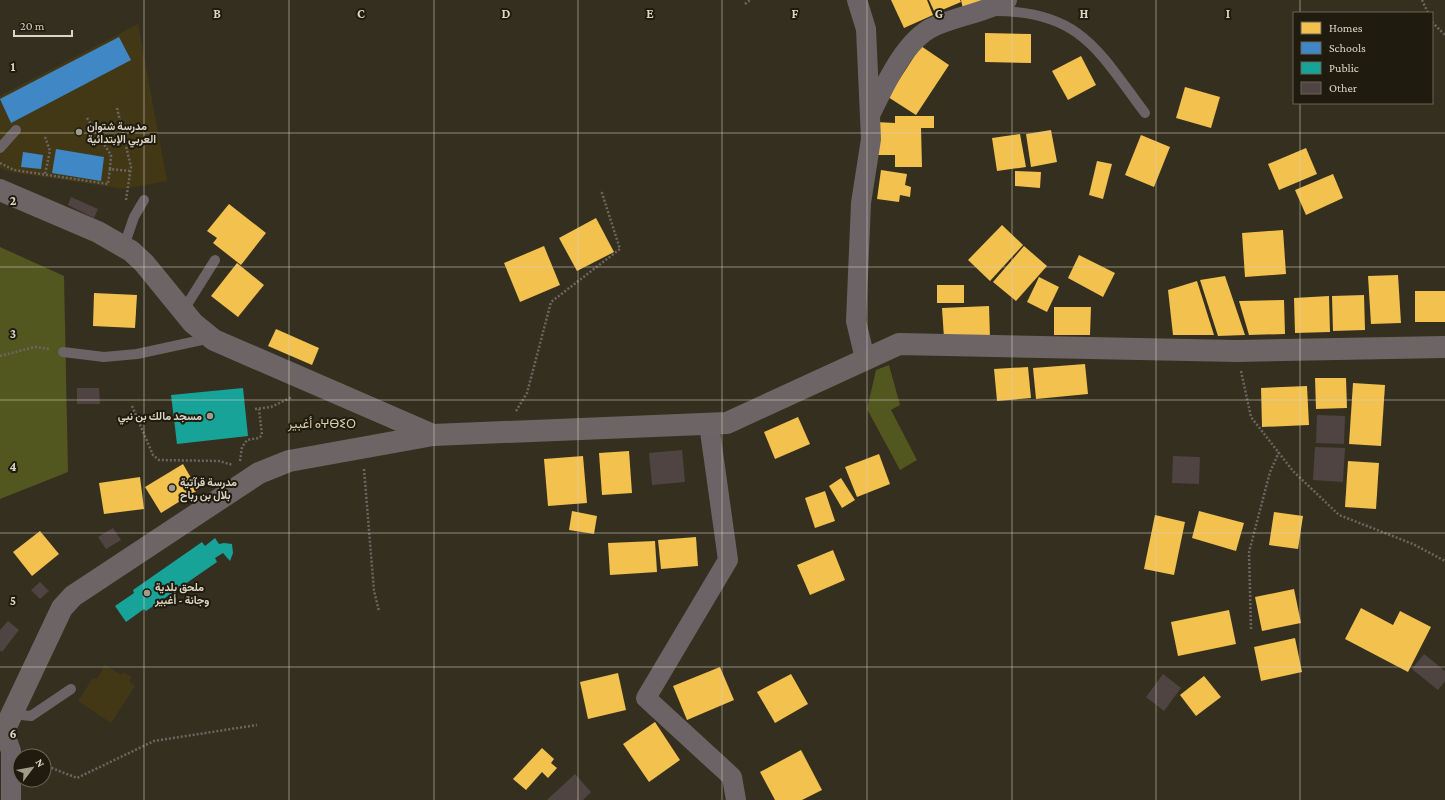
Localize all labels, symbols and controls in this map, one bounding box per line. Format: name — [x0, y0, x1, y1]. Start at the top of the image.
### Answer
text: B — [213, 6, 221, 21]
text: C — [357, 6, 365, 21]
text: D — [502, 6, 511, 21]
text: E — [646, 6, 654, 21]
text: F — [792, 6, 799, 21]
text: G — [935, 6, 943, 21]
text: H — [1080, 6, 1089, 21]
text: I — [1226, 6, 1230, 21]
scale bar — [14, 12, 72, 38]
legend — [1293, 12, 1433, 104]
text: 20 m — [20, 19, 45, 33]
text: Homes — [1329, 21, 1363, 35]
text: Schools — [1329, 41, 1366, 55]
text: 1 — [11, 59, 16, 74]
text: Public — [1329, 61, 1359, 75]
text: Other — [1329, 81, 1358, 95]
place label: مدرسة شتوان العربي الإبتدائية — [87, 120, 156, 148]
marker: مدرسة شتوان العربي الإبتدائية — [74, 127, 84, 137]
text: 2 — [10, 193, 17, 208]
text: 3 — [10, 326, 16, 341]
place label: مسجد مالك بن نبي — [118, 410, 202, 425]
marker: مسجد مالك بن نبي — [205, 411, 215, 421]
district label: أغبير ⴰⵖⴱⵉⵔ — [287, 416, 356, 432]
text: 4 — [9, 459, 17, 474]
place label: مدرسة قرآتية بلال بن رباح — [180, 476, 237, 503]
marker: مدرسة قرآتية بلال بن رباح — [167, 483, 177, 493]
place label: ملحق بلدية وجانة - أغبير — [154, 581, 209, 607]
marker: ملحق بلدية وجانة - أغبير — [142, 588, 152, 598]
text: 5 — [10, 593, 16, 608]
text: 6 — [9, 726, 17, 741]
north arrow — [12, 748, 52, 788]
text: N — [33, 756, 48, 769]

